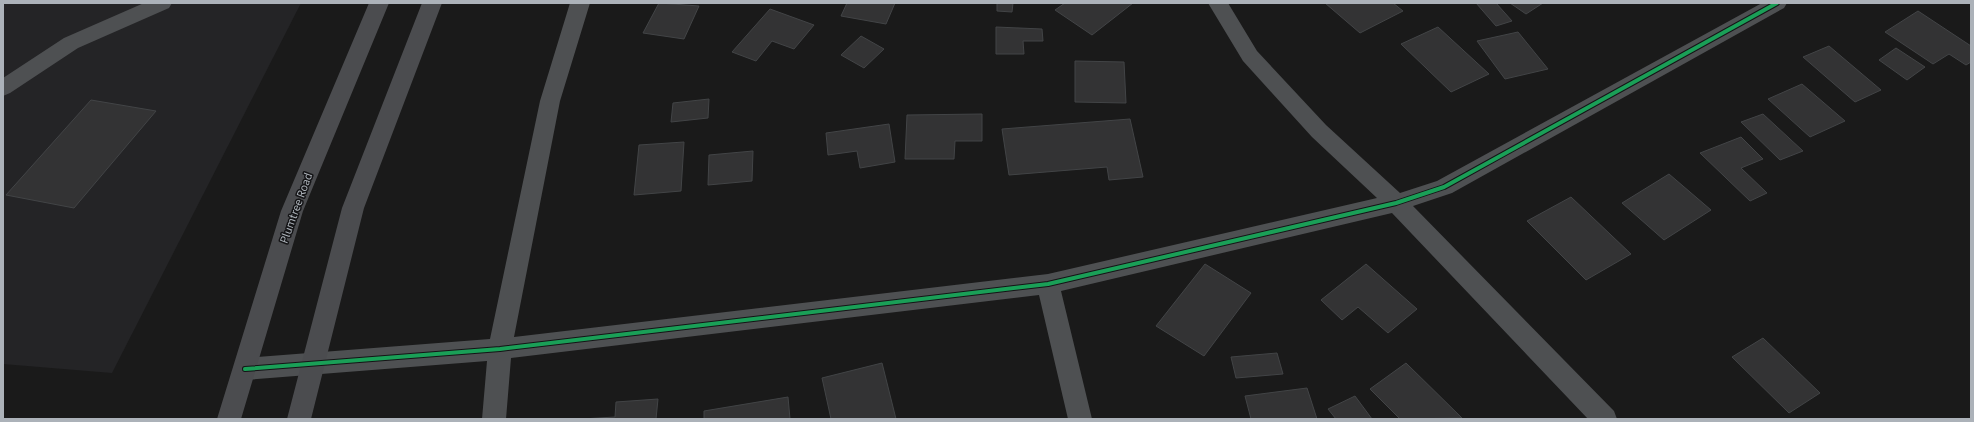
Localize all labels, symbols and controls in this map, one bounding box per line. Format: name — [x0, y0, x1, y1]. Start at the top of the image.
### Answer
street label: Plumtree Road — [276, 170, 317, 246]

